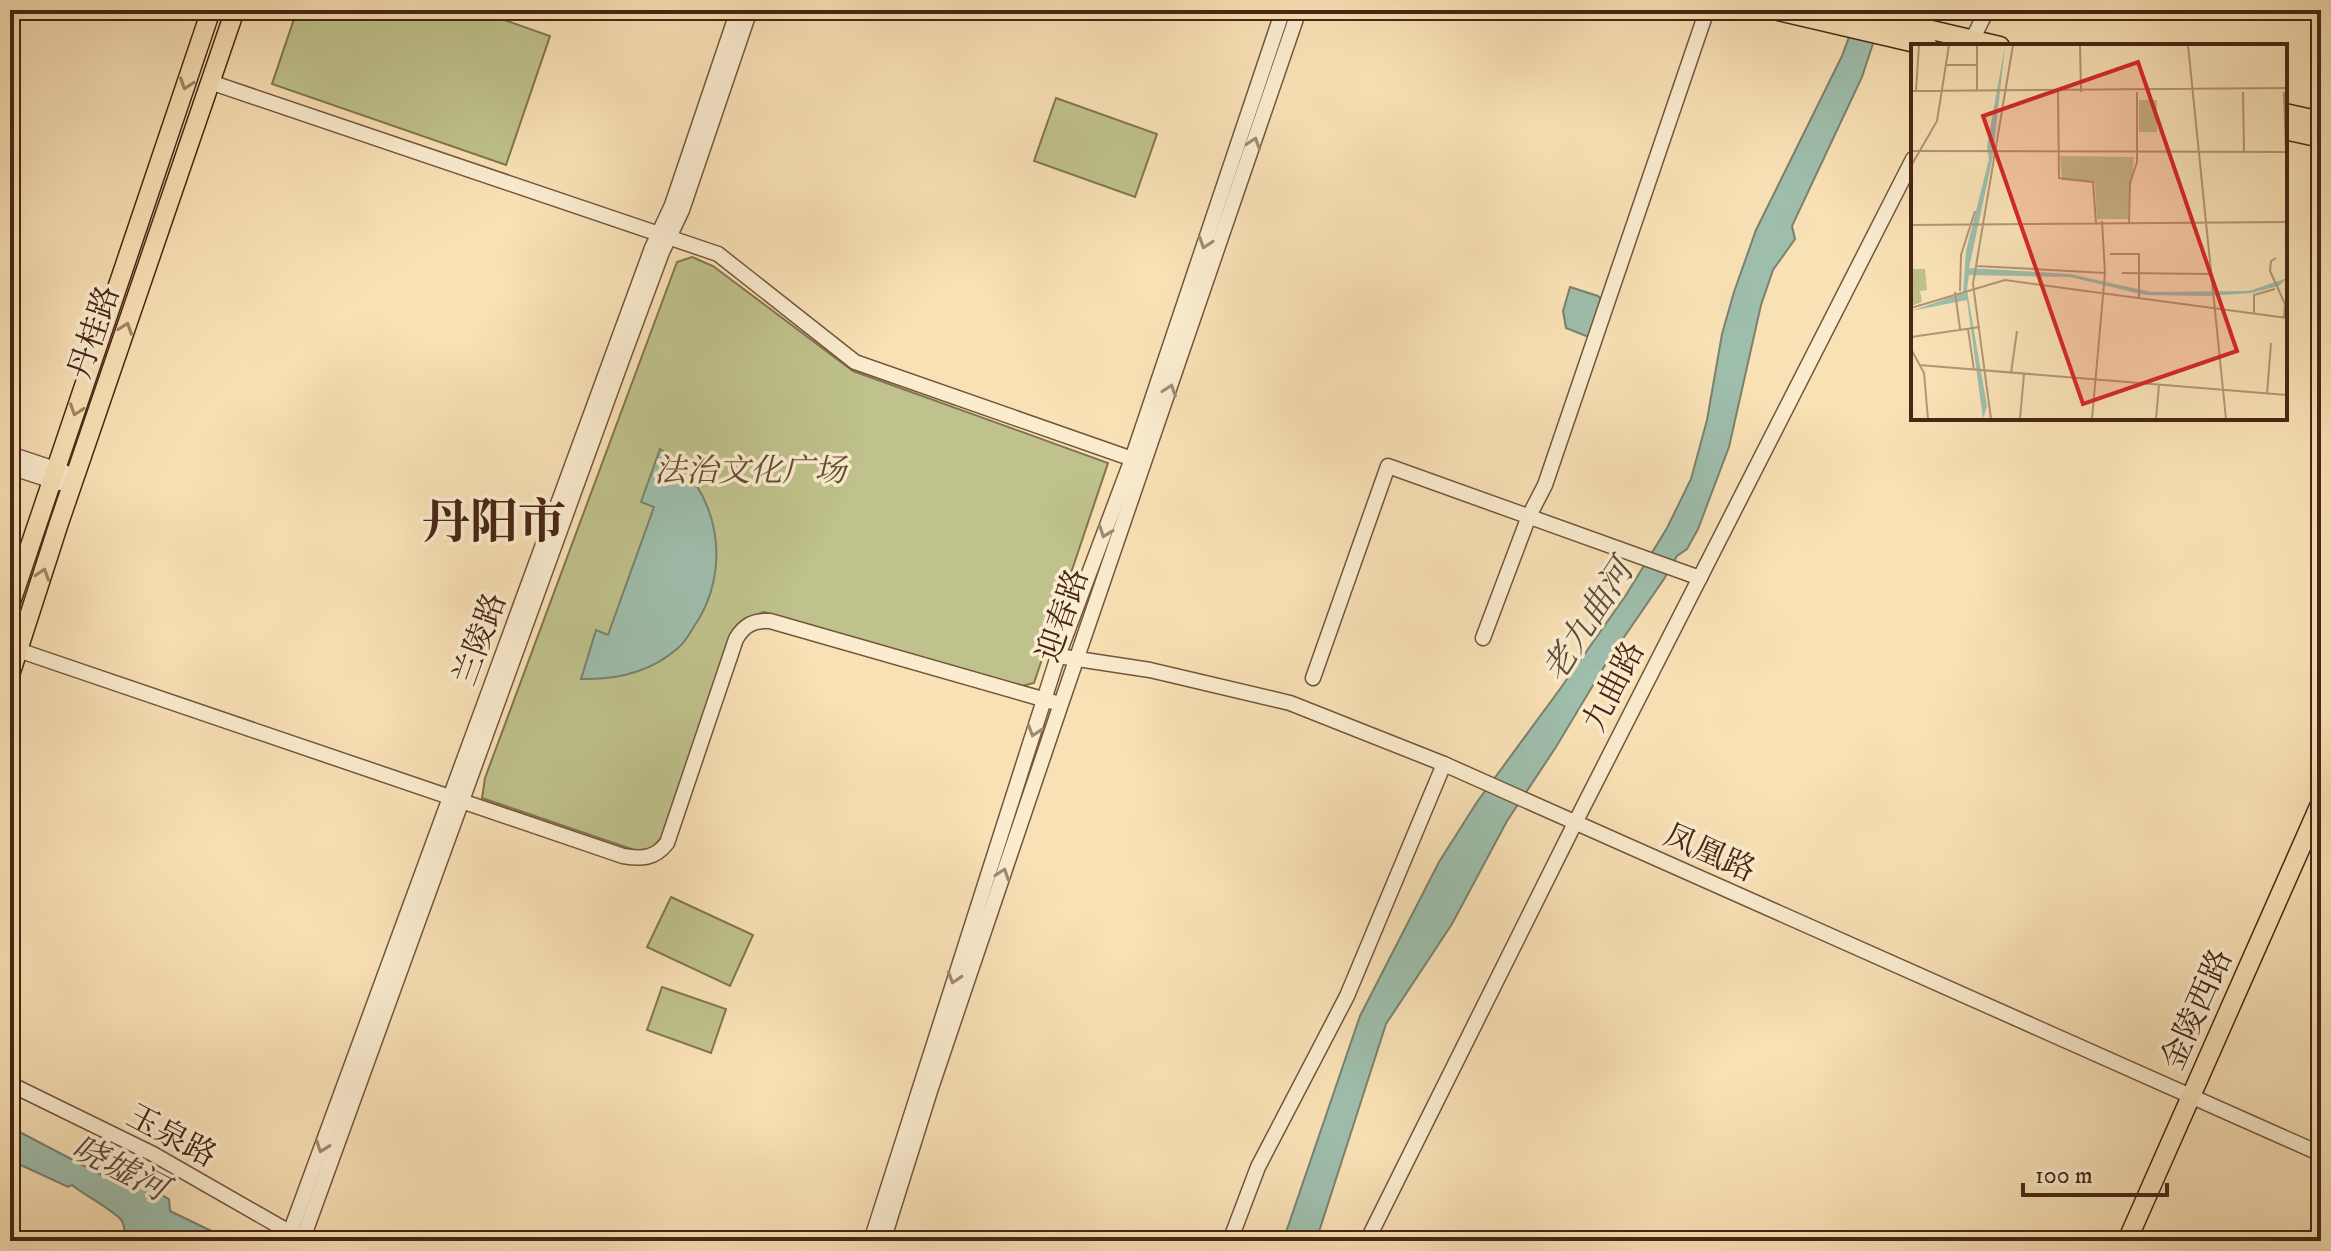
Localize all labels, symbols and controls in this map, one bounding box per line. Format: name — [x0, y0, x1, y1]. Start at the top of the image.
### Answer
inset map — [1911, 44, 2287, 420]
one-way arrow — [179, 76, 195, 90]
one-way arrow — [1244, 137, 1260, 151]
one-way arrow — [1198, 235, 1214, 249]
street label: 丹桂路 — [60, 281, 129, 385]
one-way arrow — [117, 322, 133, 336]
one-way arrow — [1161, 383, 1177, 397]
one-way arrow — [69, 402, 85, 416]
park label: 法治文化广场 — [654, 452, 849, 492]
district label: 丹阳市 — [422, 494, 566, 554]
one-way arrow — [1098, 524, 1115, 538]
water label: 老九曲河 — [1534, 548, 1647, 690]
street label: 迎春路 — [1029, 564, 1098, 668]
one-way arrow — [33, 568, 49, 582]
street label: 兰陵路 — [446, 588, 516, 692]
street label: 九曲路 — [1575, 635, 1654, 739]
one-way arrow — [1027, 723, 1043, 737]
street label: 凤凰路 — [1657, 816, 1761, 892]
one-way arrow — [994, 868, 1010, 882]
street label: 金陵西路 — [2154, 943, 2242, 1076]
one-way arrow — [948, 970, 964, 984]
street label: 玉泉路 — [119, 1097, 223, 1177]
water label: 哓墟河 — [64, 1127, 179, 1213]
one-way arrow — [315, 1139, 332, 1153]
scale bar — [2023, 1147, 2167, 1197]
text: 100 m — [2035, 1161, 2093, 1191]

